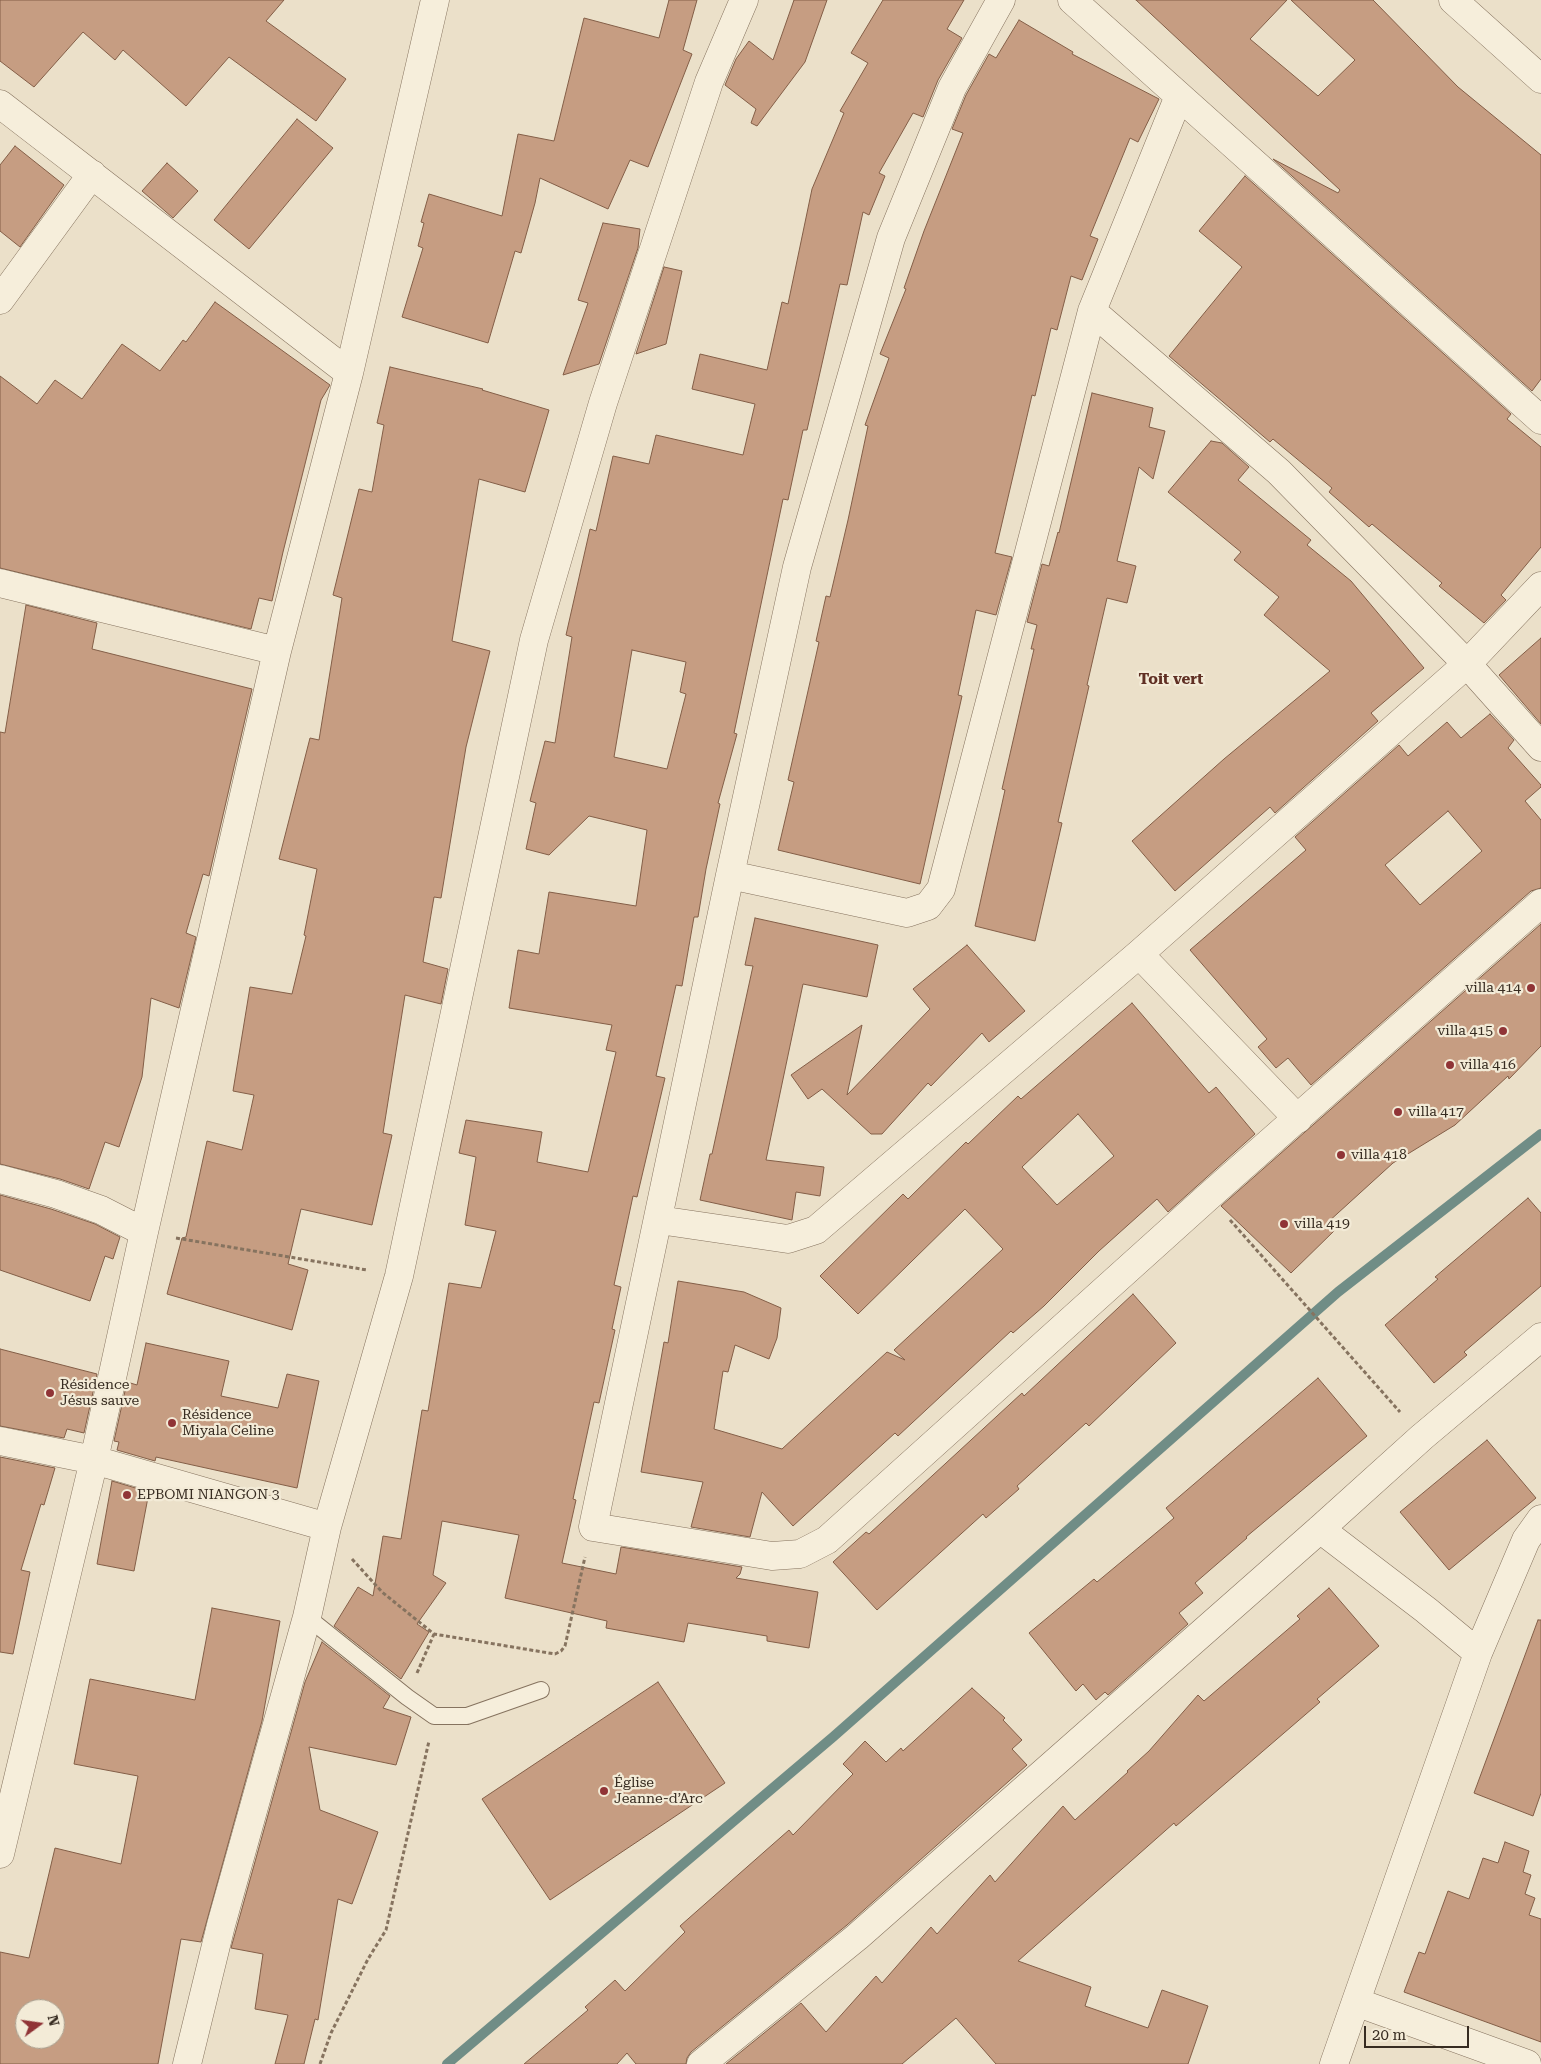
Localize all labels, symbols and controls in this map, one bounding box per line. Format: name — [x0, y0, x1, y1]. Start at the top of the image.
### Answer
district label: Toit vert — [1139, 671, 1203, 689]
place label: villa 414 — [1465, 980, 1521, 996]
marker: villa 414 — [1525, 982, 1537, 994]
place label: villa 415 — [1437, 1023, 1493, 1039]
marker: villa 415 — [1497, 1025, 1509, 1037]
place label: villa 416 — [1460, 1057, 1516, 1073]
marker: villa 416 — [1444, 1059, 1456, 1071]
place label: villa 417 — [1408, 1104, 1464, 1120]
marker: villa 417 — [1392, 1106, 1404, 1118]
place label: villa 418 — [1351, 1147, 1407, 1163]
marker: villa 418 — [1335, 1149, 1347, 1161]
place label: villa 419 — [1294, 1216, 1350, 1232]
marker: villa 419 — [1278, 1218, 1290, 1230]
place label: Résidence Jésus sauve — [60, 1377, 139, 1410]
marker: Résidence Jésus sauve — [44, 1387, 56, 1399]
place label: Résidence Miyala Celine — [182, 1407, 274, 1440]
marker: Résidence Miyala Celine — [166, 1417, 178, 1429]
place label: EPBOMI NIANGON 3 — [137, 1487, 280, 1503]
marker: EPBOMI NIANGON 3 — [121, 1489, 133, 1501]
place label: Église Jeanne-d’Arc — [614, 1775, 703, 1808]
marker: Église Jeanne-d’Arc — [598, 1785, 610, 1797]
north arrow — [15, 1999, 65, 2049]
text: N — [45, 2013, 63, 2028]
scale bar — [1366, 2016, 1471, 2048]
text: 20 m — [1372, 2026, 1406, 2044]

